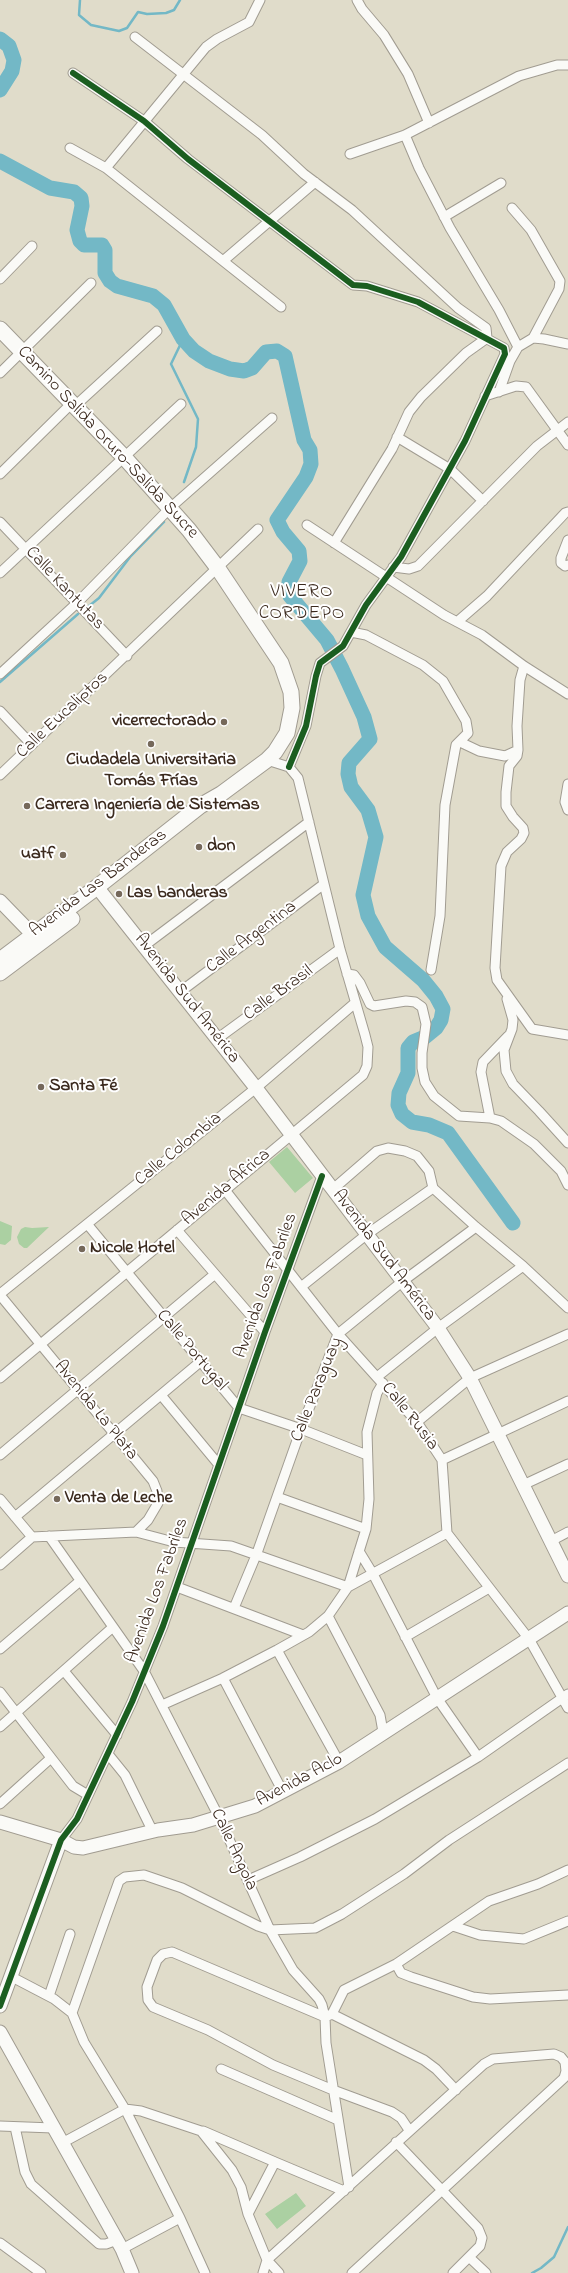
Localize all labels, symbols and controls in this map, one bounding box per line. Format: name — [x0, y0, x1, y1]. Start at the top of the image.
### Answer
street label: Camino Salida Oruro-Salida Sucre — [12, 342, 202, 544]
street label: Calle Kantutas — [20, 543, 108, 635]
district label: VIVERO CORDEPO — [259, 582, 345, 626]
street label: Calle Eucaliptos — [13, 668, 113, 764]
place label: vicerrectorado — [112, 711, 216, 733]
marker: vicerrectorado — [219, 717, 229, 727]
marker: Ciudadela Universitaria Tomás Frías — [146, 739, 156, 749]
place label: Ciudadela Universitaria Tomás Frías — [66, 750, 236, 792]
place label: Carrera Ingeniería de Sistemas — [35, 795, 260, 817]
marker: Carrera Ingeniería de Sistemas — [22, 801, 32, 811]
street label: Avenida Las Banderas — [26, 825, 172, 943]
place label: don — [207, 836, 235, 858]
marker: don — [194, 842, 204, 852]
place label: uatf — [21, 844, 55, 866]
marker: uatf — [58, 850, 68, 860]
place label: Las banderas — [127, 883, 228, 905]
marker: Las banderas — [114, 889, 124, 899]
street label: Calle Argentina — [202, 897, 302, 979]
street label: Avenida Sud América — [128, 930, 244, 1068]
street label: Calle Brasil — [240, 961, 318, 1027]
place label: Santa Fé — [49, 1076, 118, 1098]
marker: Santa Fé — [36, 1082, 46, 1092]
street label: Calle Colombia — [131, 1108, 227, 1192]
street label: Avenida África — [178, 1145, 276, 1231]
street label: Avenida Sud América — [326, 1186, 440, 1326]
street label: Avenida Los Fabriles — [231, 1211, 303, 1361]
place label: Nicole Hotel — [90, 1238, 175, 1260]
marker: Nicole Hotel — [77, 1244, 87, 1254]
street label: Calle Portugal — [151, 1306, 231, 1396]
street label: Calle Paraguay — [287, 1335, 349, 1445]
street label: Avenida La Plata — [48, 1357, 142, 1465]
street label: Calle Rusia — [376, 1379, 442, 1455]
place label: Venta de Leche — [65, 1488, 173, 1510]
marker: Venta de Leche — [52, 1494, 62, 1504]
street label: Avenida Los Fabriles — [122, 1516, 194, 1666]
street label: Avenida Aclo — [253, 1749, 347, 1813]
street label: Calle Angola — [205, 1806, 261, 1894]

